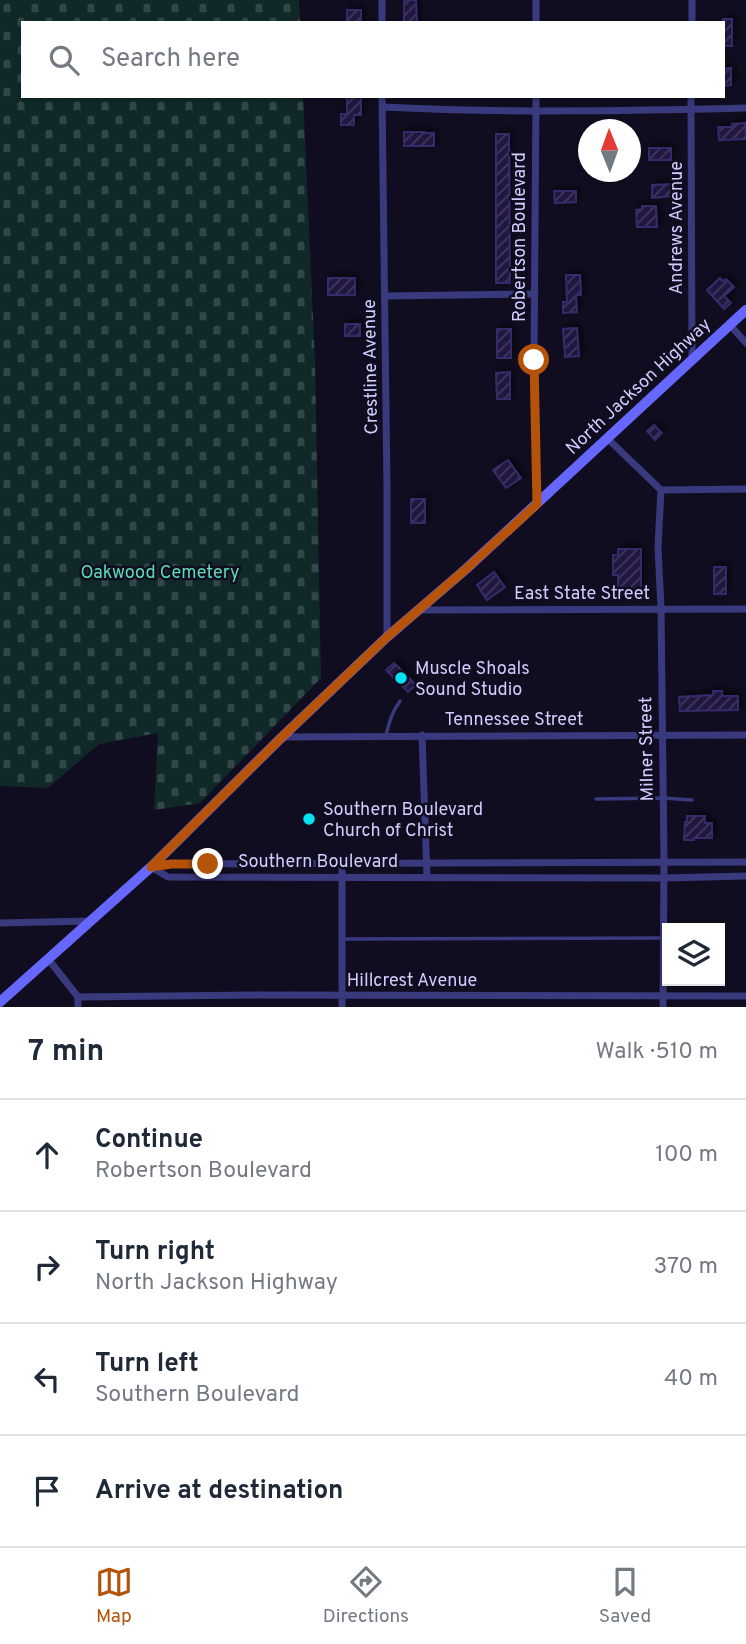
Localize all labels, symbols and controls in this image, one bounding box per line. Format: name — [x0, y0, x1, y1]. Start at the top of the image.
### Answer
search box — [21, 21, 725, 98]
icon: search — [45, 41, 83, 79]
text: Search here — [101, 43, 240, 76]
north arrow — [578, 119, 641, 182]
street label: Robertson Boulevard — [509, 152, 532, 322]
street label: Andrews Avenue — [666, 161, 689, 295]
street label: Crestline Avenue — [359, 299, 384, 435]
street label: North Jackson Highway — [562, 314, 716, 460]
route start — [518, 344, 549, 375]
park label: Oakwood Cemetery — [80, 562, 240, 585]
street label: East State Street — [514, 583, 650, 606]
place label: Muscle Shoals Sound Studio — [415, 658, 530, 702]
marker: Muscle Shoals Sound Studio — [393, 670, 409, 686]
street label: Milner Street — [635, 696, 660, 802]
street label: Tennessee Street — [444, 709, 584, 732]
place label: Southern Boulevard Church of Christ — [323, 799, 483, 843]
marker: Southern Boulevard Church of Christ — [301, 811, 317, 827]
route end — [192, 848, 223, 879]
street label: Southern Boulevard — [238, 851, 398, 874]
map controls — [662, 923, 725, 986]
button: layers — [662, 923, 725, 986]
street label: Hillcrest Avenue — [347, 970, 477, 993]
text: 7 min — [28, 1034, 104, 1071]
text: Walk · 510 m — [596, 1038, 718, 1067]
text: Continue — [95, 1124, 203, 1157]
icon: ahead — [28, 1136, 66, 1174]
text: 100 m — [655, 1141, 718, 1170]
text: Robertson Boulevard — [95, 1157, 312, 1186]
text: Turn right — [95, 1236, 215, 1269]
icon: right — [28, 1248, 66, 1286]
text: 370 m — [653, 1253, 718, 1282]
text: North Jackson Highway — [95, 1269, 338, 1298]
text: Turn left — [95, 1348, 199, 1381]
icon: left — [28, 1360, 66, 1398]
text: 40 m — [664, 1365, 718, 1394]
text: Southern Boulevard — [95, 1381, 300, 1410]
icon: arrive — [28, 1472, 66, 1510]
text: Arrive at destination — [95, 1475, 343, 1508]
tab: Map — [95, 1563, 133, 1629]
tab: Directions — [323, 1563, 409, 1629]
tab: Saved — [599, 1563, 651, 1629]

